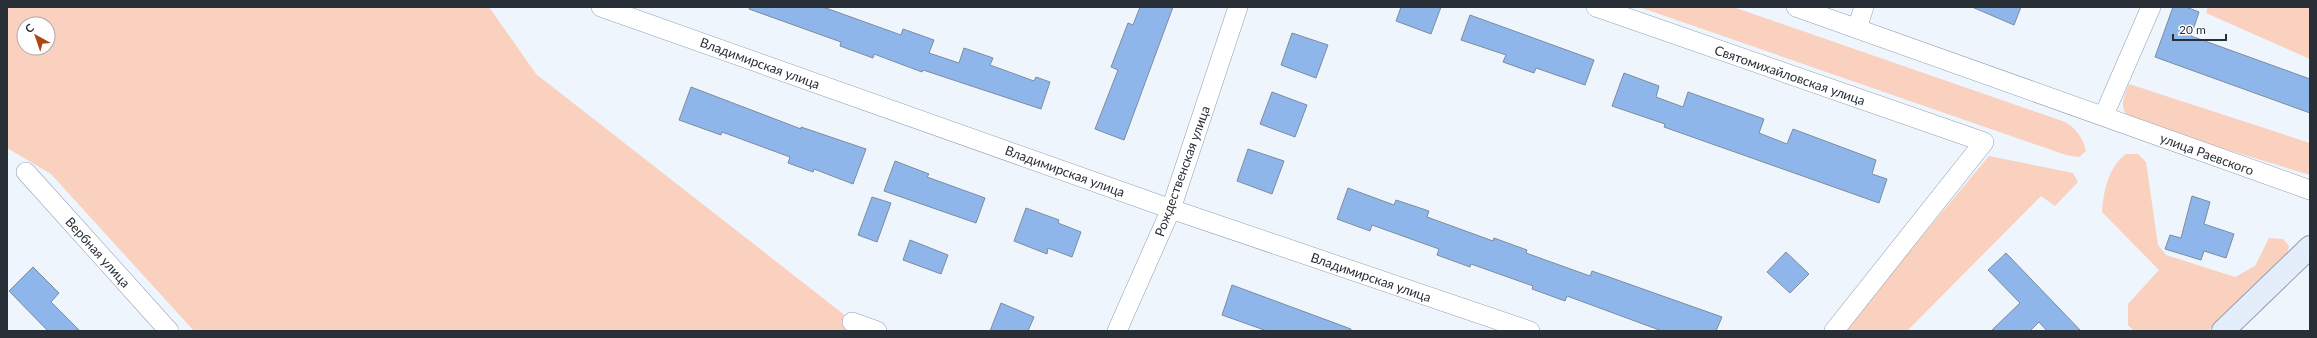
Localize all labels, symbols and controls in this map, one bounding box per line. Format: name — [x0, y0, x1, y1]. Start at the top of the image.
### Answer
north arrow — [16, 16, 56, 56]
scale bar — [2173, 16, 2226, 42]
text: С — [22, 20, 37, 35]
text: 20 m — [2179, 22, 2206, 37]
street label: Владимирская улица — [698, 34, 822, 92]
street label: Святомихайловская улица — [1713, 42, 1867, 108]
street label: Рождественская улица — [1151, 104, 1213, 238]
street label: улица Раевского — [2158, 130, 2256, 178]
street label: Владимирская улица — [1003, 142, 1127, 200]
street label: Вербная улица — [62, 214, 134, 290]
street label: Владимирская улица — [1309, 249, 1433, 305]

